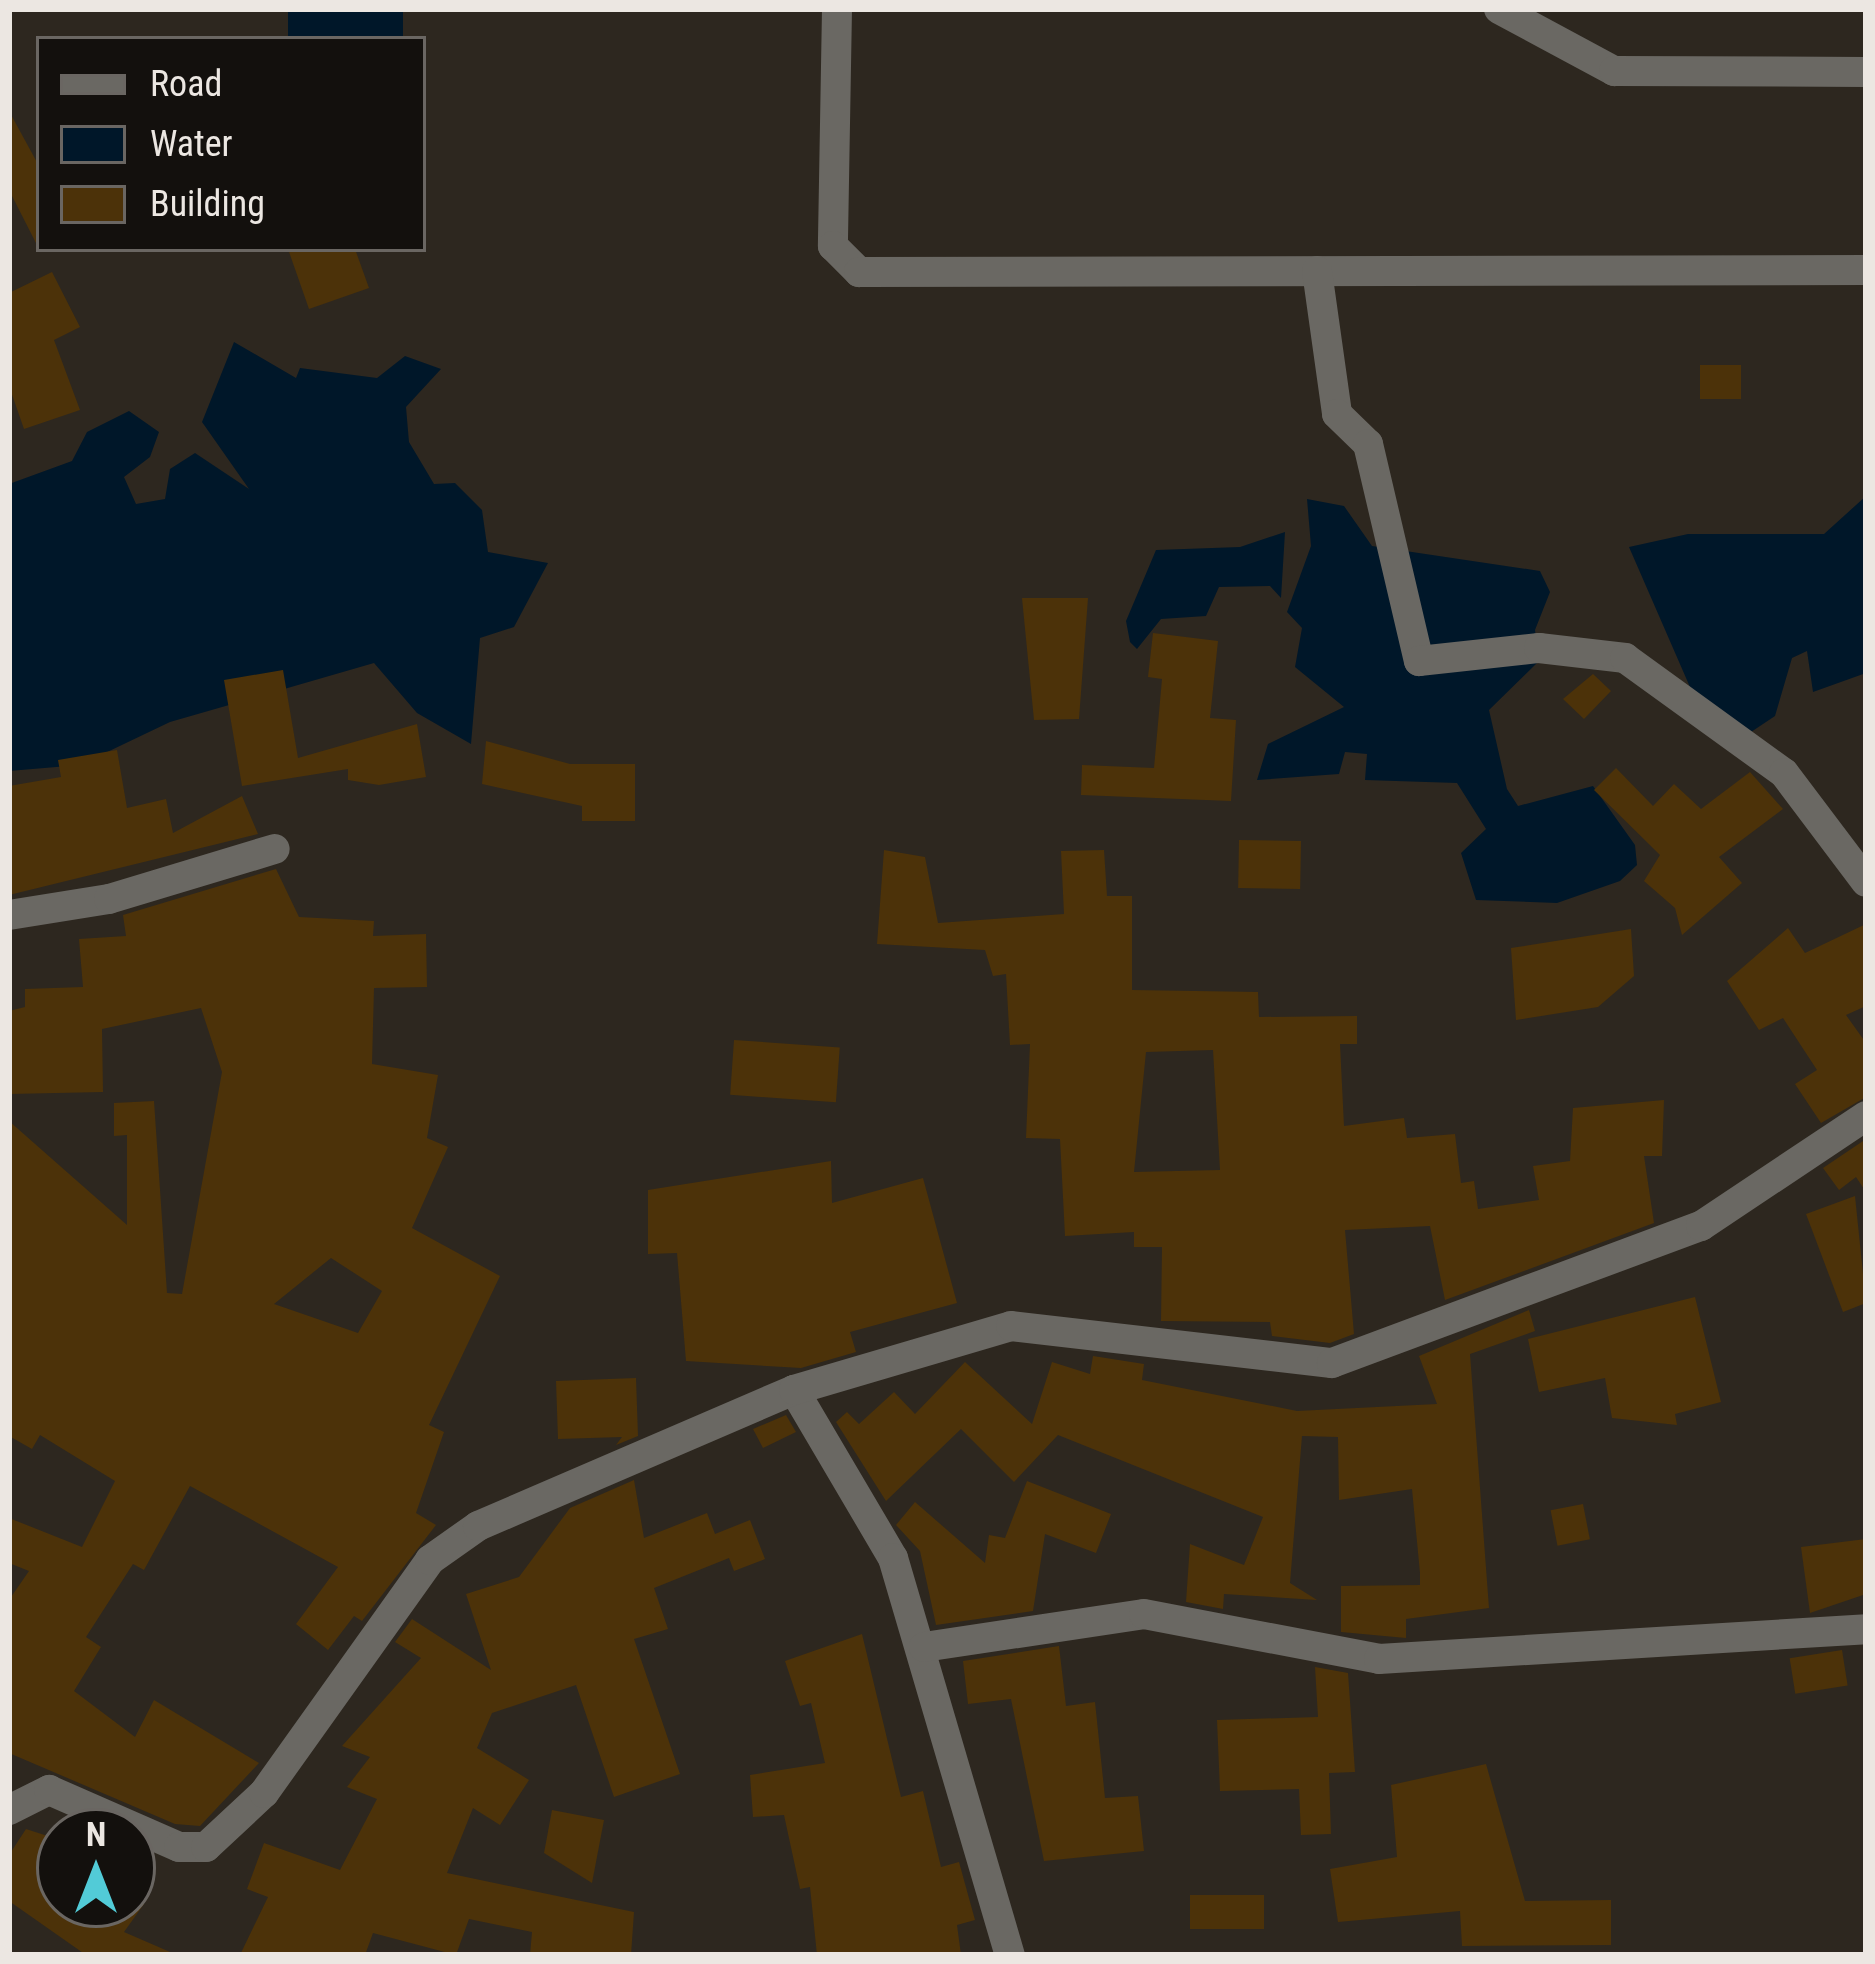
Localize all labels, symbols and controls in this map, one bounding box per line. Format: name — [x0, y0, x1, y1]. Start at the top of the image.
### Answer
legend — [36, 36, 426, 252]
text: Road — [150, 63, 222, 105]
text: Water — [150, 123, 233, 165]
text: Building — [150, 183, 265, 225]
north arrow — [36, 1808, 156, 1928]
text: N — [86, 1815, 106, 1854]

